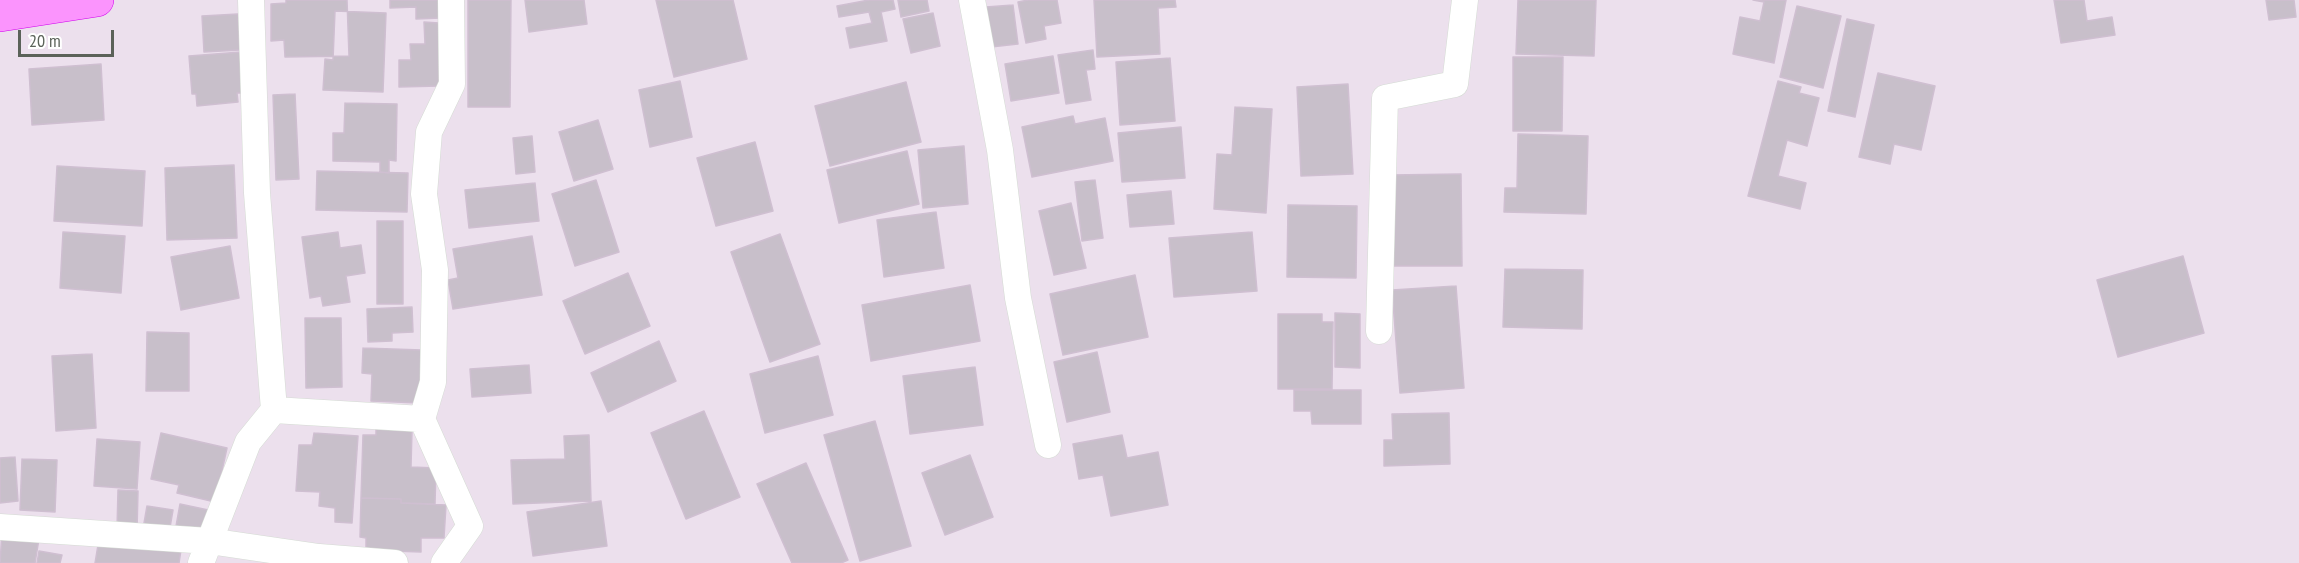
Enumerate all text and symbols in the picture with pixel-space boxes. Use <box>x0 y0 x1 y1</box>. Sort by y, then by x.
scale bar <box>21 18 117 56</box>
text: 20 m <box>29 29 61 52</box>

